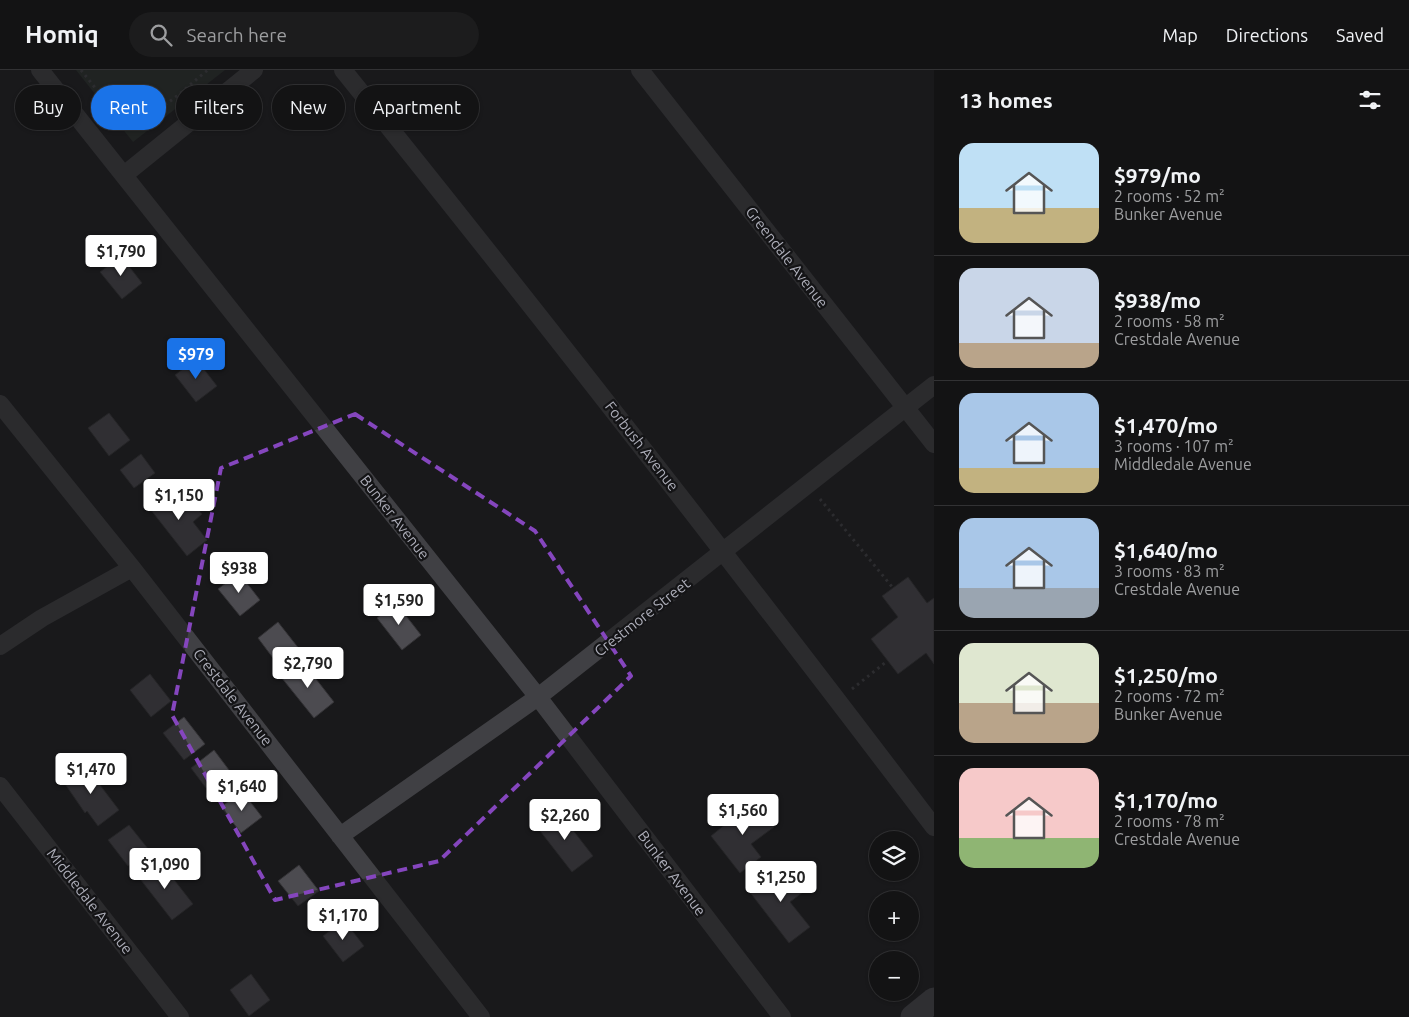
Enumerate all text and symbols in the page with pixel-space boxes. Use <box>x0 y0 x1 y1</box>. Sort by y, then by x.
search box <box>129 12 479 57</box>
text: Homiq <box>25 21 99 48</box>
icon: search <box>147 21 175 49</box>
text: Search here <box>187 24 287 46</box>
text: Map <box>1162 25 1198 45</box>
text: Directions <box>1226 25 1308 45</box>
text: Saved <box>1336 25 1384 45</box>
chip: Buy <box>15 85 81 130</box>
chip: Rent <box>91 85 166 130</box>
chip: Filters <box>176 85 262 130</box>
chip: New <box>272 85 345 130</box>
chip: Apartment <box>355 85 479 130</box>
icon: filters <box>1356 86 1384 114</box>
text: 13 homes <box>959 88 1053 112</box>
icon: home <box>999 163 1059 223</box>
text: $979/mo <box>1114 163 1201 187</box>
text: 2 rooms · 52 m² <box>1114 187 1225 205</box>
street label: Greendale Avenue <box>742 203 832 311</box>
text: Bunker Avenue <box>1114 205 1223 223</box>
pin: $1,790 <box>80 234 162 277</box>
text: $1,790 <box>96 242 146 260</box>
icon: home <box>999 288 1059 348</box>
text: $938/mo <box>1114 288 1201 312</box>
text: 2 rooms · 58 m² <box>1114 312 1225 330</box>
text: Crestdale Avenue <box>1114 330 1240 348</box>
pin: $979 <box>166 338 226 380</box>
text: $979 <box>178 345 214 363</box>
street label: Forbush Avenue <box>602 398 682 494</box>
icon: home <box>999 413 1059 473</box>
text: $1,470/mo <box>1114 413 1218 437</box>
text: 3 rooms · 107 m² <box>1114 437 1234 455</box>
text: Middledale Avenue <box>1114 455 1252 473</box>
street label: Bunker Avenue <box>357 472 433 562</box>
pin: $1,150 <box>138 478 220 521</box>
text: $1,150 <box>154 486 204 504</box>
icon: home <box>999 538 1059 598</box>
text: $1,640/mo <box>1114 538 1218 562</box>
pin: $938 <box>209 552 269 594</box>
text: $938 <box>221 559 257 577</box>
text: 3 rooms · 83 m² <box>1114 562 1225 580</box>
street label: Crestmore Street <box>591 574 693 660</box>
text: Crestdale Avenue <box>1114 580 1240 598</box>
pin: $1,590 <box>358 584 440 626</box>
text: $1,590 <box>374 591 424 609</box>
street label: Crestdale Avenue <box>190 645 276 749</box>
pin: $2,790 <box>267 646 349 689</box>
text: $2,790 <box>283 654 333 672</box>
icon: home <box>999 663 1059 723</box>
text: $1,250/mo <box>1114 663 1218 687</box>
text: 2 rooms · 72 m² <box>1114 687 1225 705</box>
text: Bunker Avenue <box>1114 705 1223 723</box>
pin: $1,470 <box>50 752 132 795</box>
text: $1,470 <box>66 760 116 778</box>
pin: $1,640 <box>201 770 283 812</box>
text: $1,640 <box>217 777 267 795</box>
icon: home <box>999 788 1059 848</box>
text: $1,170/mo <box>1114 788 1218 812</box>
pin: $1,560 <box>702 794 784 836</box>
pin: $2,260 <box>524 798 606 841</box>
text: $1,560 <box>718 801 768 819</box>
text: $2,260 <box>540 806 590 824</box>
text: 2 rooms · 78 m² <box>1114 812 1225 830</box>
street label: Bunker Avenue <box>635 827 709 919</box>
text: Crestdale Avenue <box>1114 830 1240 848</box>
map controls <box>869 831 919 1001</box>
button: layers <box>869 831 919 881</box>
street label: Middledale Avenue <box>44 845 136 957</box>
pin: $1,090 <box>124 848 206 890</box>
text: $1,090 <box>140 855 190 873</box>
pin: $1,250 <box>740 860 822 903</box>
text: $1,250 <box>756 868 806 886</box>
button: + <box>869 891 919 941</box>
pin: $1,170 <box>302 898 384 941</box>
text: $1,170 <box>318 906 368 924</box>
button: − <box>869 951 919 1001</box>

